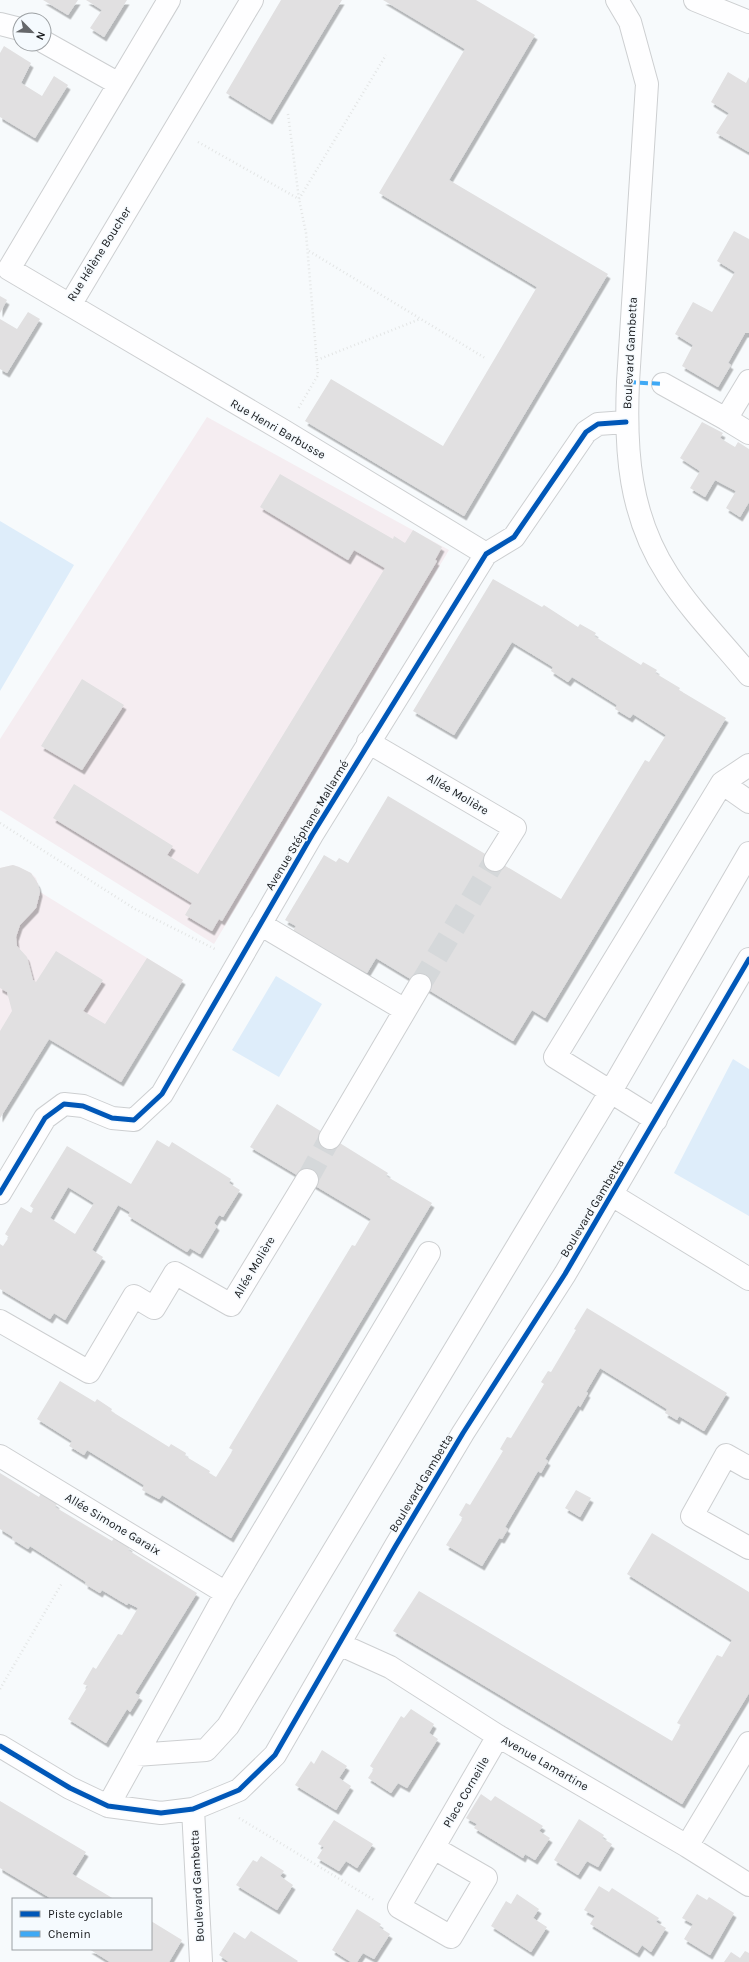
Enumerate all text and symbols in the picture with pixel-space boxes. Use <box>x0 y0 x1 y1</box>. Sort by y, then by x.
north arrow <box>12 12 52 52</box>
text: N <box>33 30 48 42</box>
street label: Rue Hélène Boucher <box>64 204 134 304</box>
street label: Boulevard Gambetta <box>620 297 640 409</box>
street label: Rue Henri Barbusse <box>228 396 328 462</box>
street label: Avenue Stéphane Mallarmé <box>263 757 351 893</box>
street label: Allée Molière <box>425 770 491 818</box>
street label: Boulevard Gambetta <box>557 1156 627 1260</box>
street label: Allée Molière <box>230 1234 278 1300</box>
street label: Boulevard Gambetta <box>386 1431 456 1535</box>
street label: Allée Simone Garaix <box>63 1490 163 1558</box>
street label: Avenue Lamartine <box>499 1732 591 1794</box>
street label: Place Corneille <box>440 1754 492 1830</box>
street label: Boulevard Gambetta <box>187 1830 207 1942</box>
legend <box>12 1898 152 1950</box>
text: Piste cyclable <box>48 1907 123 1921</box>
text: Chemin <box>48 1927 91 1941</box>

